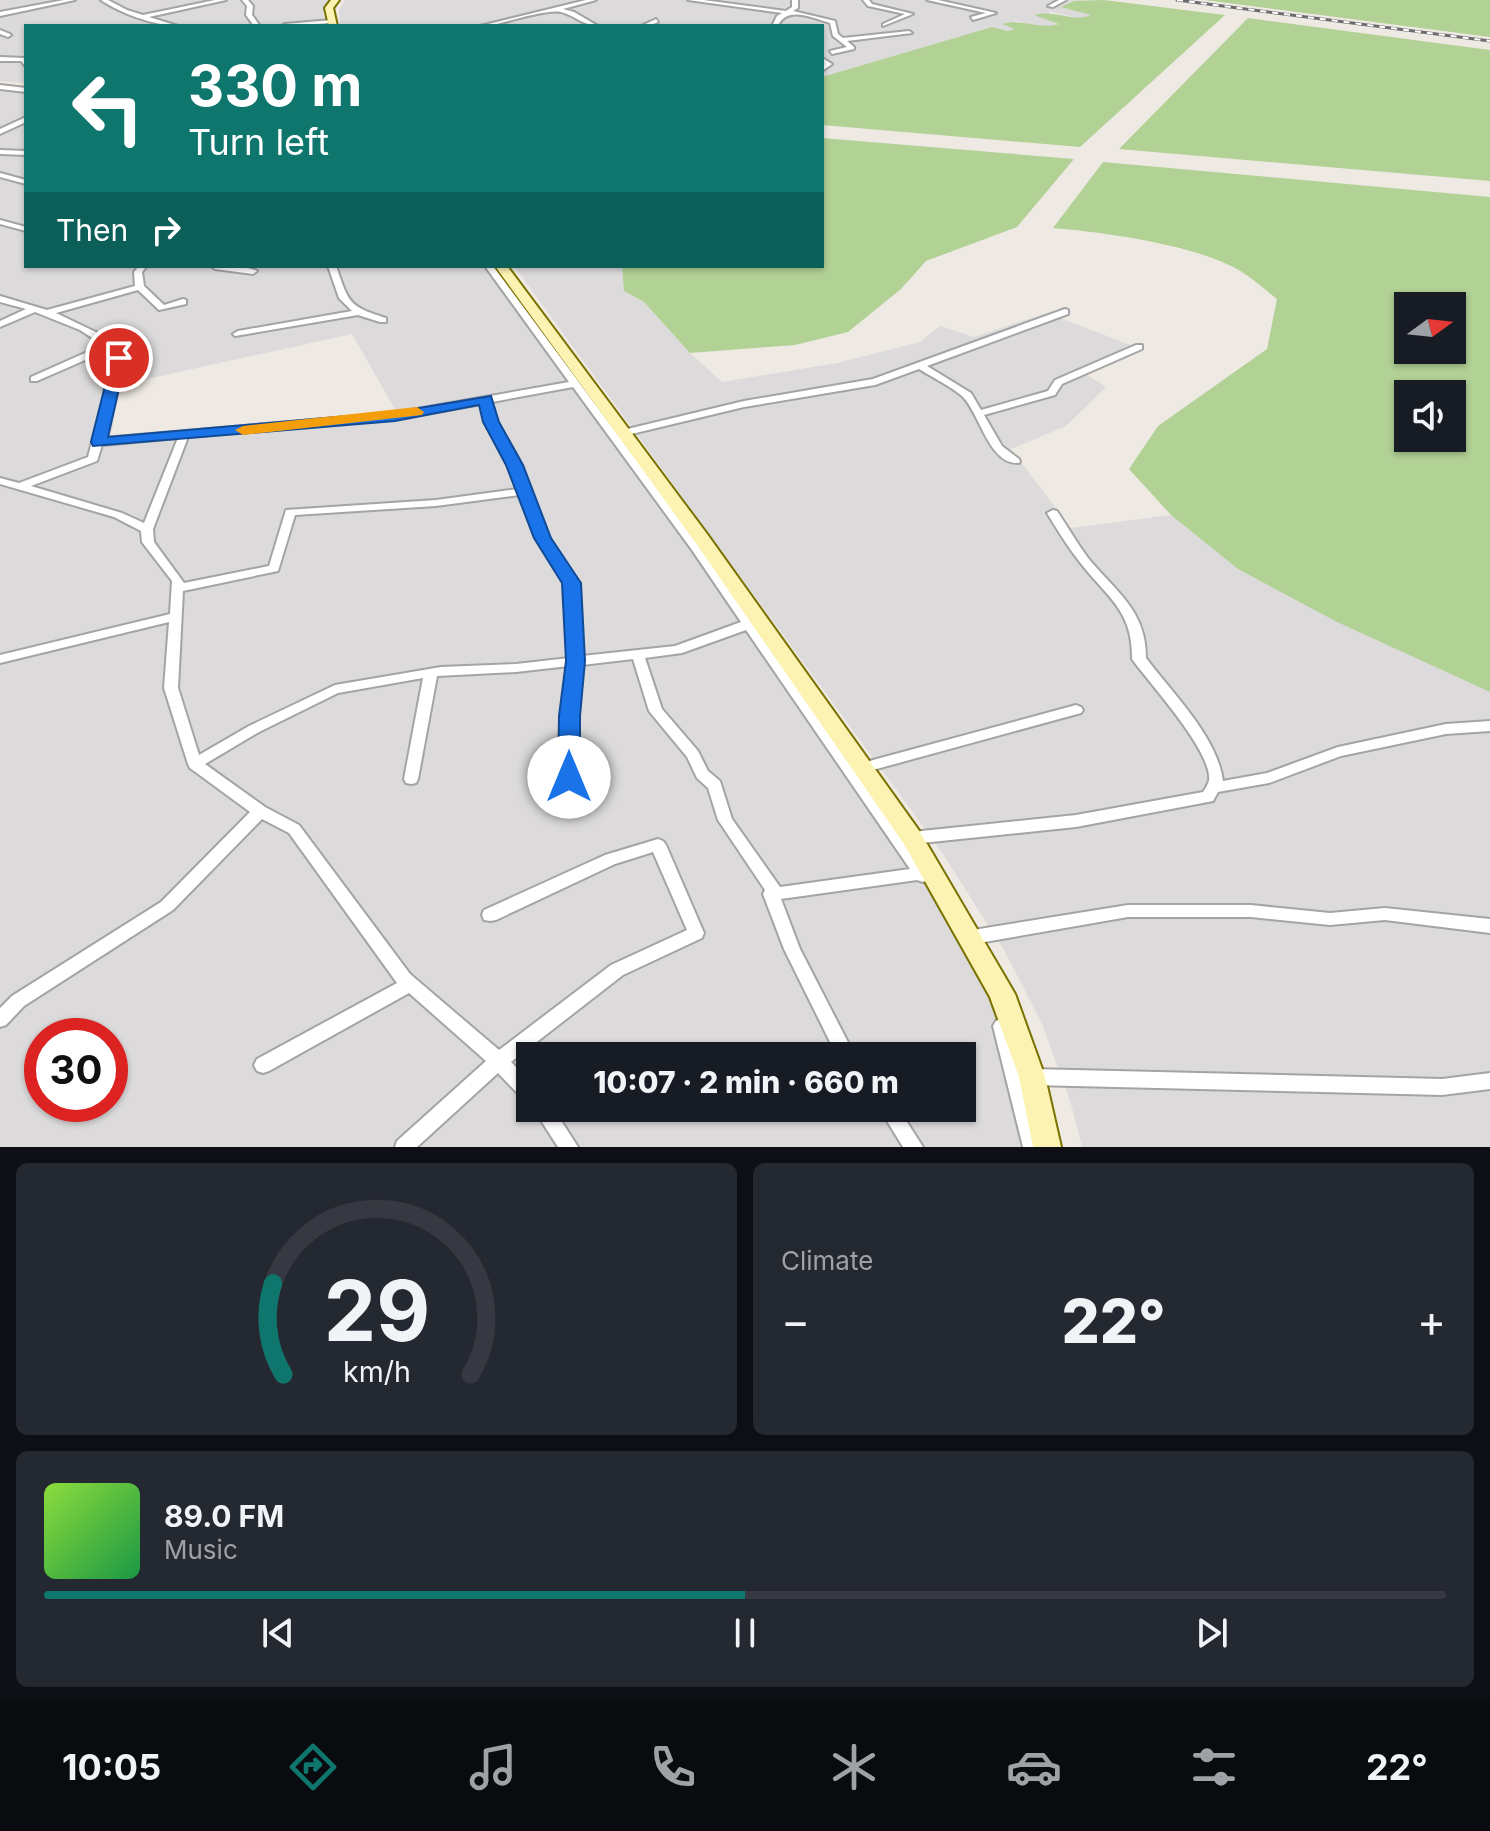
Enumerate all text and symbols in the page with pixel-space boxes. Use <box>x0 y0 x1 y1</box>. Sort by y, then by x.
text: 330 m <box>188 52 362 120</box>
icon: left <box>56 56 160 160</box>
text: Turn left <box>188 120 329 164</box>
icon: right <box>144 208 188 252</box>
text: Then <box>56 212 128 248</box>
north arrow <box>1394 292 1466 364</box>
map controls <box>1394 292 1466 452</box>
pin <box>85 324 153 392</box>
icon: arrive <box>97 336 141 380</box>
button: sound <box>1394 380 1466 452</box>
position arrow <box>527 735 611 819</box>
speed limit sign: 30 <box>24 1018 128 1122</box>
text: 10:07 · 2 min · 660 m <box>593 1064 899 1100</box>
text: Climate <box>781 1245 873 1276</box>
text: 29 <box>323 1260 430 1361</box>
text: 22° <box>1061 1285 1166 1357</box>
text: − <box>781 1294 810 1348</box>
text: + <box>1417 1294 1446 1348</box>
text: km/h <box>343 1354 410 1389</box>
text: 89.0 FM <box>164 1498 284 1534</box>
text: Music <box>164 1534 238 1565</box>
icon: previous <box>256 1611 300 1655</box>
icon: pause <box>723 1611 767 1655</box>
icon: next <box>1190 1611 1234 1655</box>
icon: directions <box>285 1739 341 1795</box>
icon: music <box>465 1739 521 1795</box>
icon: phone <box>645 1739 701 1795</box>
icon: climate <box>826 1739 882 1795</box>
icon: car <box>1006 1739 1062 1795</box>
icon: filters <box>1186 1739 1242 1795</box>
text: 10:05 <box>62 1745 161 1789</box>
text: 22° <box>1366 1745 1428 1789</box>

